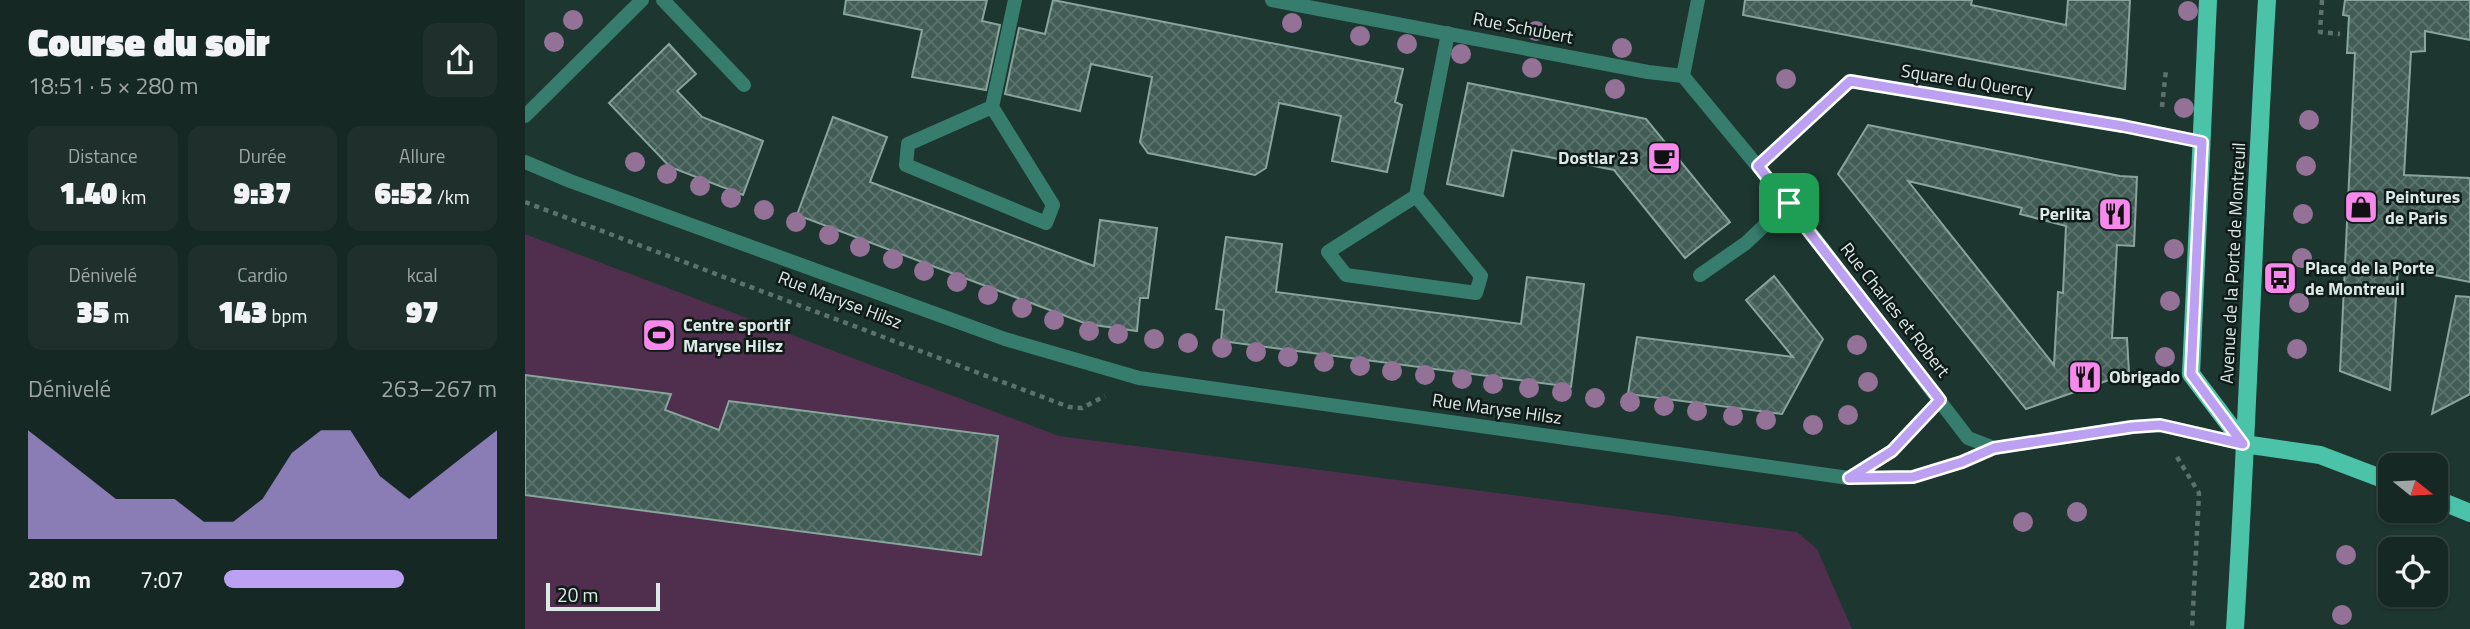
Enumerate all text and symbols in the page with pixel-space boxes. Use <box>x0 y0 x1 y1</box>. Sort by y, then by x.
street label: Rue Schubert <box>1471 5 1576 51</box>
text: Course du soir <box>28 13 270 71</box>
button: share <box>423 23 497 97</box>
street label: Square du Quercy <box>1899 57 2035 104</box>
text: 18:51 · 5 × 280 m <box>28 68 198 103</box>
cafe icon: Dostlar 23 <box>1645 139 1683 177</box>
text: Distance <box>68 141 138 170</box>
text: Durée <box>239 141 286 170</box>
text: Allure <box>399 141 445 170</box>
street label: Avenue de la Porte de Montreuil <box>2213 142 2252 384</box>
place label: Dostlar 23 <box>1558 144 1639 171</box>
text: 1.40 <box>59 170 117 216</box>
text: 9:37 <box>233 170 292 216</box>
text: 6:52 <box>375 170 433 216</box>
pin <box>1759 173 1819 233</box>
text: km <box>117 182 146 211</box>
text: /km <box>433 182 470 211</box>
place label: Peintures de Paris <box>2385 183 2460 231</box>
icon: arrive <box>1770 184 1808 222</box>
shop icon: Peintures de Paris <box>2342 188 2380 226</box>
restaurant icon: Perlita <box>2096 195 2134 233</box>
place label: Perlita <box>2039 200 2091 227</box>
street label: Rue Charles et Robert <box>1834 236 1957 383</box>
place label: Place de la Porte de Montreuil <box>2305 254 2434 302</box>
bus stop icon: Place de la Porte de Montreuil <box>2261 259 2299 297</box>
text: Dénivelé <box>68 260 137 289</box>
text: Cardio <box>237 260 288 289</box>
text: kcal <box>407 260 438 289</box>
street label: Rue Maryse Hilsz <box>774 263 906 336</box>
text: 35 <box>76 289 109 335</box>
text: 143 <box>218 289 267 335</box>
text: 97 <box>406 289 439 335</box>
text: m <box>109 301 129 330</box>
text: bpm <box>267 301 307 330</box>
place label: Centre sportif Maryse Hilsz <box>683 311 791 359</box>
sports icon: Centre sportif Maryse Hilsz <box>640 316 678 354</box>
restaurant icon: Obrigado <box>2066 358 2104 396</box>
place label: Obrigado <box>2109 363 2180 390</box>
text: Dénivelé <box>28 371 111 406</box>
text: 263–267 m <box>381 371 497 406</box>
street label: Rue Maryse Hilsz <box>1430 386 1564 431</box>
north arrow <box>2378 453 2448 523</box>
map controls <box>2378 453 2448 607</box>
button: locate <box>2378 537 2448 607</box>
text: 280 m <box>28 562 91 597</box>
text: 7:07 <box>140 562 184 597</box>
scale bar <box>546 580 660 612</box>
text: 20 m <box>557 580 598 609</box>

